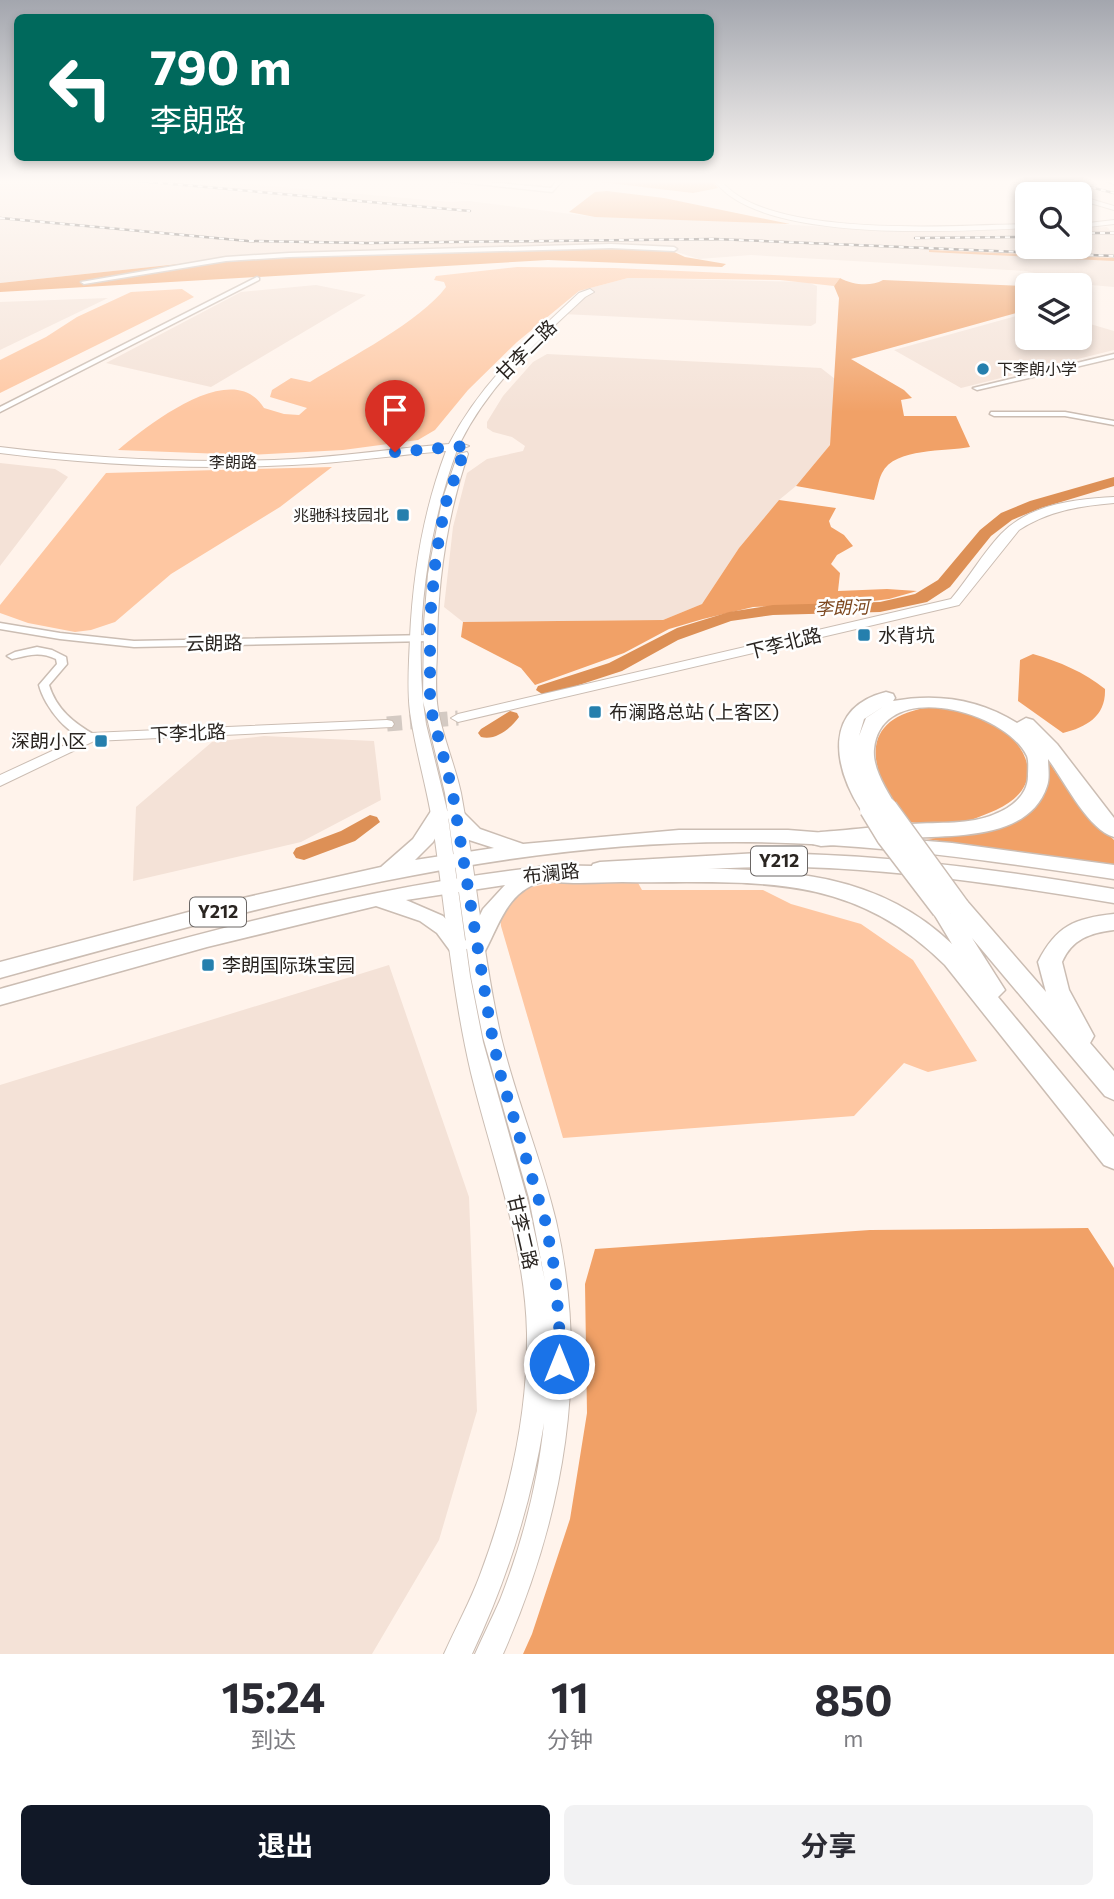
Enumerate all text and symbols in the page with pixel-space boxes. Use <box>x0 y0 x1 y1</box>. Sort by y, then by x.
text: 790 m <box>150 35 292 95</box>
icon: left <box>35 42 126 133</box>
text: 李朗路 <box>150 99 246 139</box>
map controls <box>1015 182 1092 350</box>
button: search <box>1015 182 1092 259</box>
button: layers <box>1015 273 1092 350</box>
street label: 甘李二路 <box>491 315 561 385</box>
place label: 下李朗小学 <box>997 359 1077 378</box>
marker: 下李朗小学 <box>975 361 991 377</box>
pin <box>365 380 425 452</box>
icon: arrive <box>376 391 414 429</box>
street label: 李朗路 <box>209 452 257 471</box>
place label: 兆驰科技园北 <box>293 505 389 524</box>
marker: 兆驰科技园北 <box>395 507 411 523</box>
water label: 李朗河 <box>815 595 872 619</box>
street label: 下李北路 <box>744 622 824 663</box>
place label: 水背坑 <box>878 623 935 646</box>
marker: 水背坑 <box>856 627 872 643</box>
street label: 云朗路 <box>185 631 243 654</box>
place label: 布澜路总站 (上客区) <box>609 700 779 723</box>
marker: 布澜路总站 (上客区) <box>587 704 603 720</box>
street label: 下李北路 <box>149 719 227 746</box>
place label: 深朗小区 <box>11 729 87 752</box>
marker: 深朗小区 <box>93 733 109 749</box>
road number: Y212 <box>751 846 807 876</box>
street label: 布澜路 <box>521 858 581 887</box>
road number: Y212 <box>190 897 246 926</box>
place label: 李朗国际珠宝园 <box>222 953 355 976</box>
marker: 李朗国际珠宝园 <box>200 957 216 973</box>
street label: 甘李二路 <box>504 1192 543 1272</box>
position arrow <box>522 1327 596 1401</box>
text: 15:24 <box>221 1670 325 1722</box>
text: 11 <box>551 1670 589 1722</box>
text: 850 <box>814 1673 893 1725</box>
text: m <box>843 1724 863 1752</box>
text: 到达 <box>250 1725 296 1753</box>
text: 分钟 <box>547 1725 593 1753</box>
button: 退出 <box>21 1805 550 1885</box>
button: 分享 <box>564 1805 1093 1885</box>

